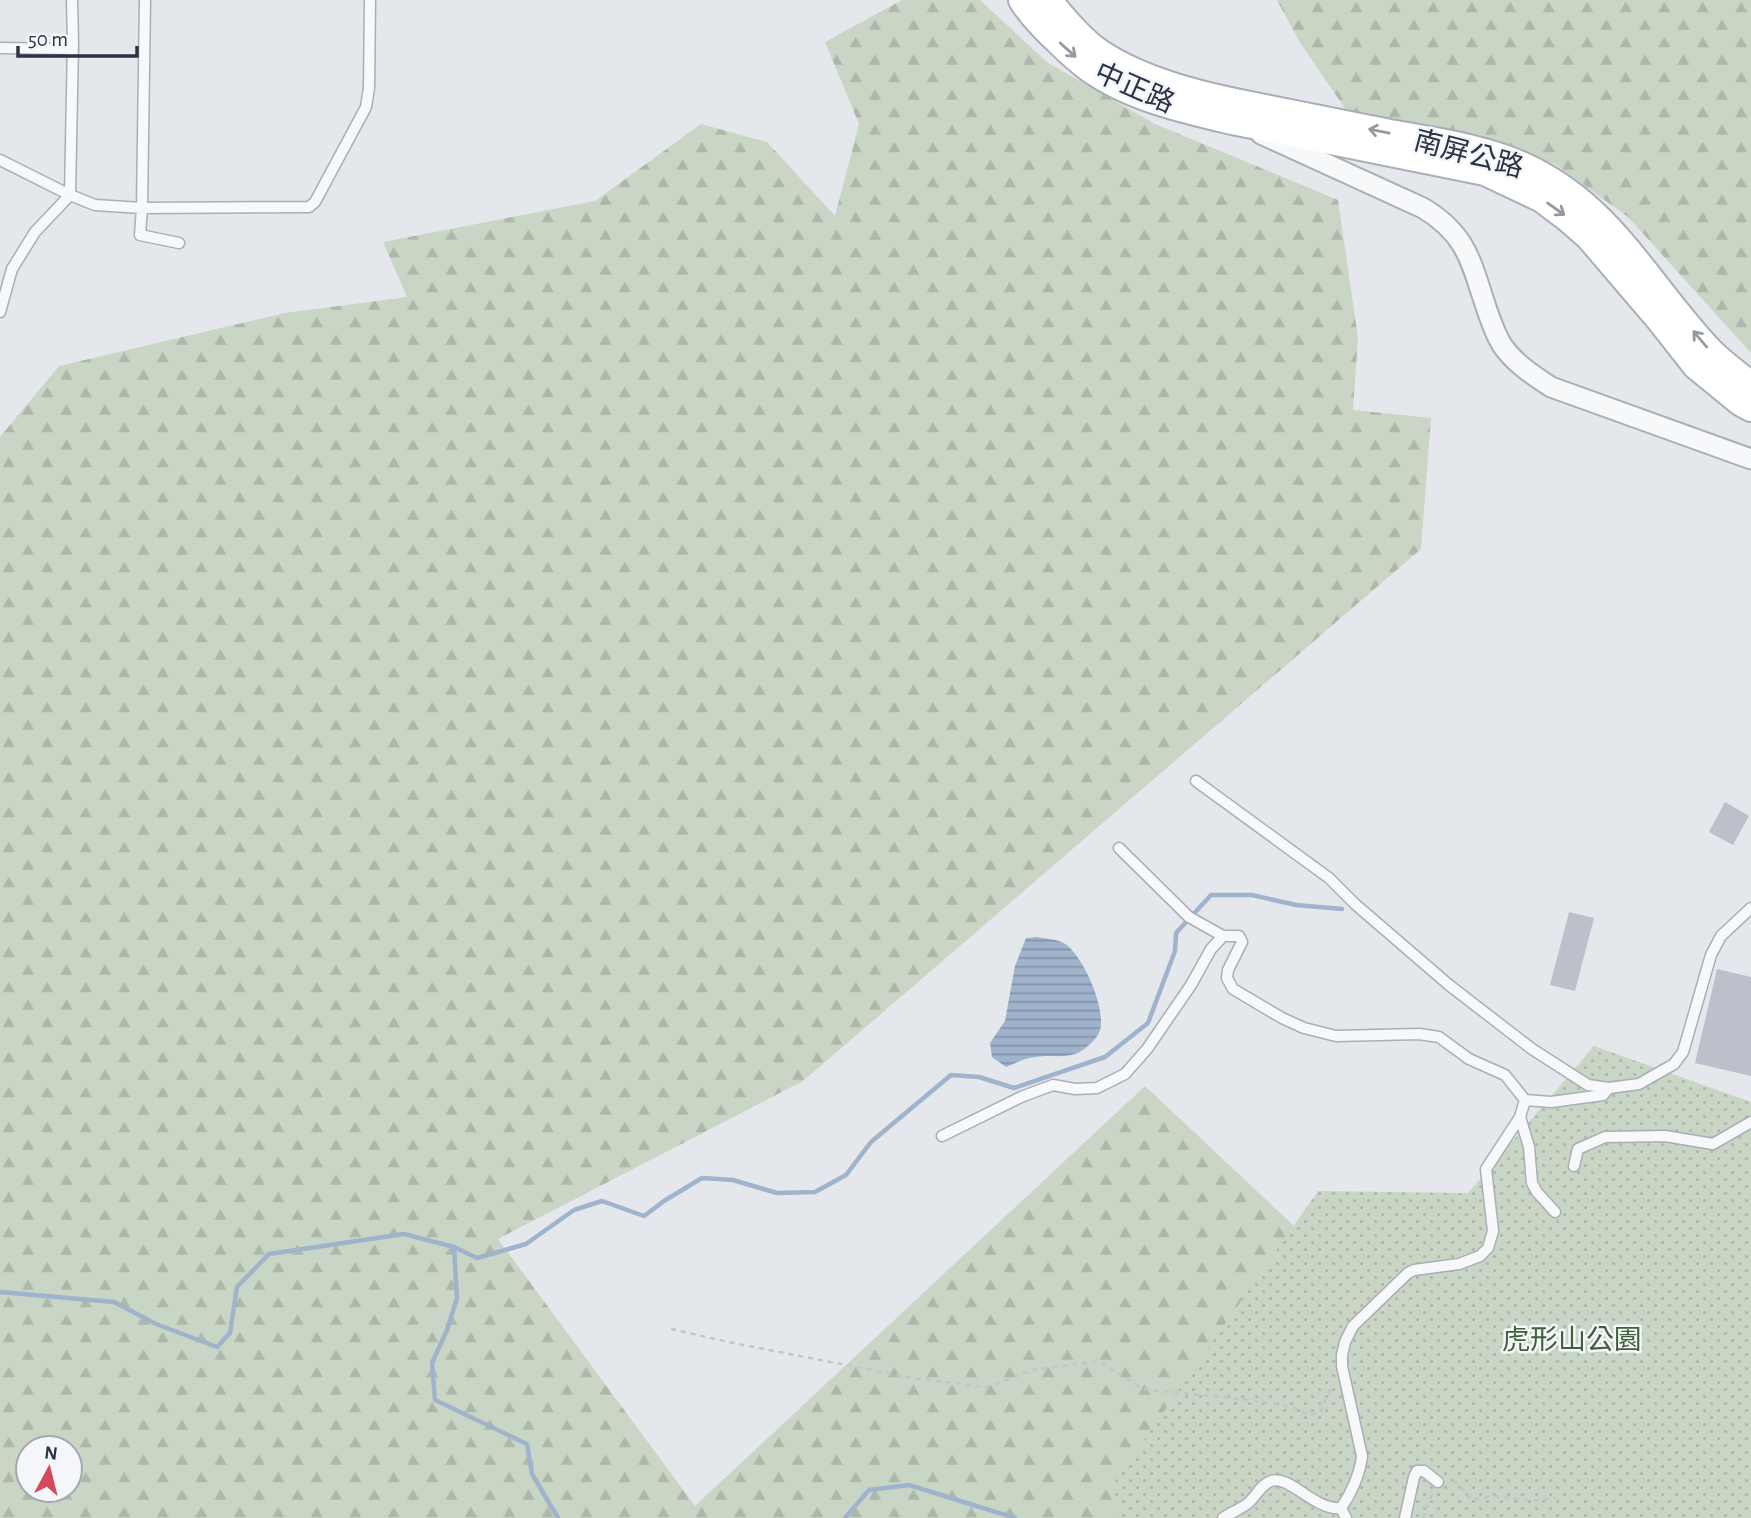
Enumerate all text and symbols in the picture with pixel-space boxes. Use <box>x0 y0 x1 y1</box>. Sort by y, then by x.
scale bar <box>18 14 136 58</box>
text: 50 m <box>28 29 68 50</box>
one-way arrow <box>1059 42 1077 58</box>
street label: 中正路 <box>1090 57 1179 119</box>
one-way arrow <box>1368 124 1391 137</box>
street label: 南屏公路 <box>1411 125 1527 183</box>
one-way arrow <box>1546 202 1565 216</box>
one-way arrow <box>1692 331 1708 349</box>
park label: 虎形山公園 <box>1502 1325 1642 1355</box>
north arrow <box>14 1434 84 1504</box>
text: N <box>43 1443 59 1464</box>

